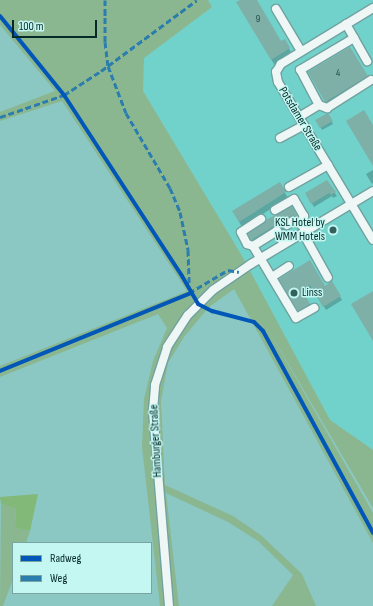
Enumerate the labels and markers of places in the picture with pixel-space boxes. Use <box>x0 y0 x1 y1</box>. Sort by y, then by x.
place label: KSL Hotel by WMM Hotels <box>275 216 325 244</box>
marker: KSL Hotel by WMM Hotels <box>328 225 338 235</box>
place label: Linss <box>302 286 322 300</box>
marker: Linss <box>289 288 299 298</box>

